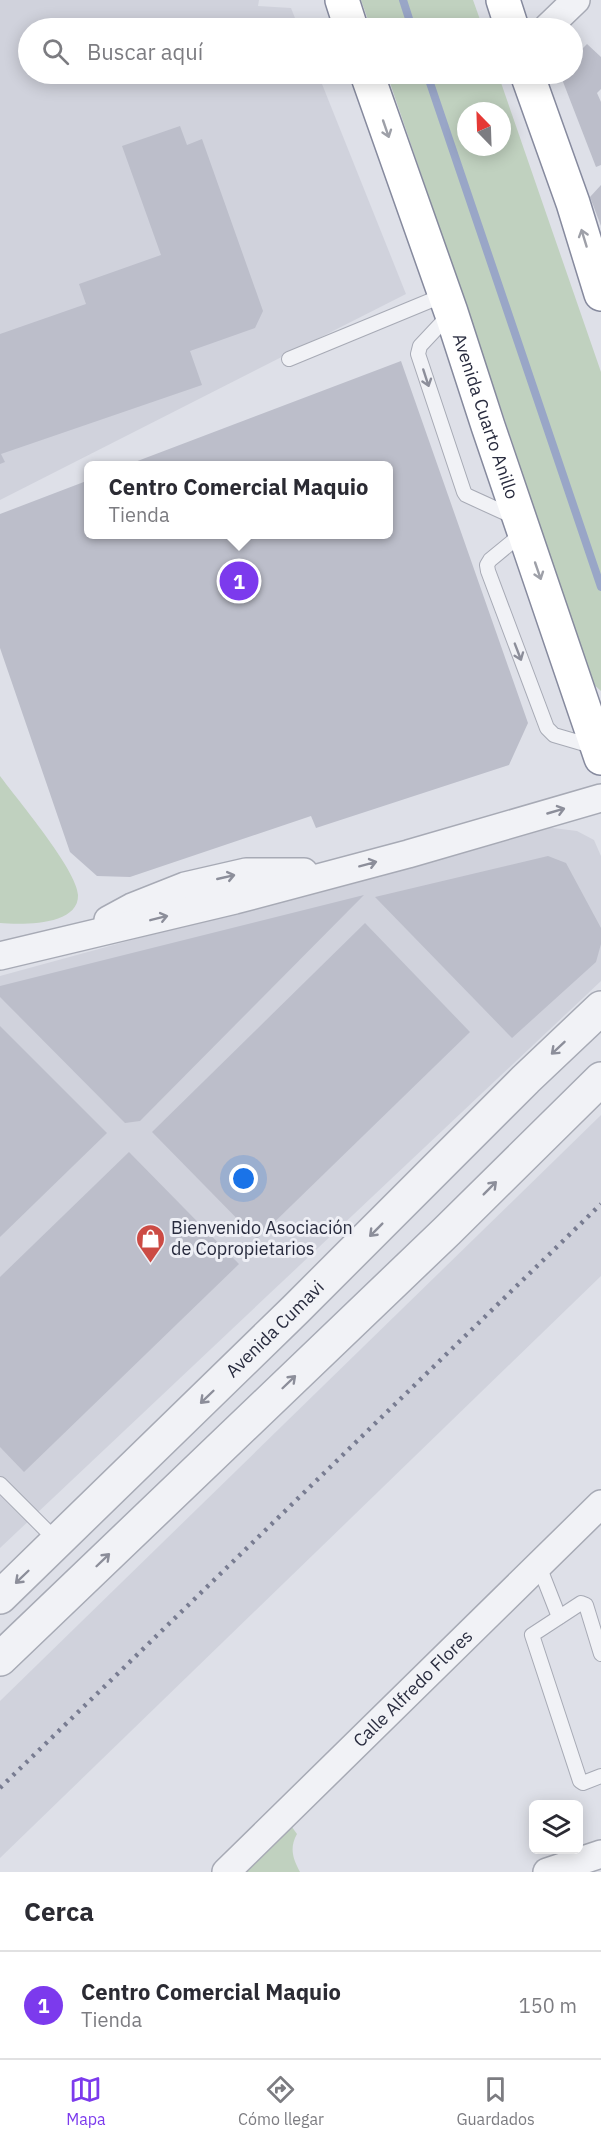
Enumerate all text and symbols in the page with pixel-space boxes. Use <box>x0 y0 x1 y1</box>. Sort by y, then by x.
search box <box>18 18 583 84</box>
icon: search <box>39 35 72 68</box>
text: Buscar aquí <box>87 37 203 66</box>
north arrow <box>457 102 511 156</box>
one-way arrow <box>382 119 393 138</box>
one-way arrow <box>577 229 588 248</box>
street label: Avenida Cuarto Anillo <box>448 330 524 502</box>
one-way arrow <box>421 368 432 387</box>
popup <box>84 461 393 539</box>
text: Centro Comercial Maquio <box>109 472 368 501</box>
text: Tienda <box>109 501 170 528</box>
pin: 1 <box>220 558 258 604</box>
one-way arrow <box>533 562 544 580</box>
one-way arrow <box>513 642 524 660</box>
one-way arrow <box>546 805 565 816</box>
one-way arrow <box>358 858 377 870</box>
one-way arrow <box>216 870 235 882</box>
one-way arrow <box>149 912 168 924</box>
one-way arrow <box>551 1041 566 1056</box>
your location <box>229 1164 258 1193</box>
one-way arrow <box>482 1181 497 1196</box>
place label: Bienvenido Asociación de Copropietarios <box>171 1216 353 1260</box>
shop icon: Bienvenido Asociación de Copropietarios <box>134 1222 166 1264</box>
one-way arrow <box>368 1223 383 1238</box>
street label: Avenida Cumavi <box>221 1275 329 1382</box>
one-way arrow <box>281 1374 296 1389</box>
one-way arrow <box>199 1389 214 1404</box>
one-way arrow <box>95 1553 110 1568</box>
one-way arrow <box>14 1569 29 1584</box>
street label: Calle Alfredo Flores <box>348 1624 477 1752</box>
map controls <box>529 1800 583 1854</box>
button: layers <box>529 1800 583 1854</box>
text: Cerca <box>24 1894 94 1928</box>
text: Centro Comercial Maquio <box>81 1977 341 2006</box>
text: 1 <box>38 1992 50 2019</box>
text: 150 m <box>519 1992 577 2019</box>
text: Tienda <box>81 2006 142 2033</box>
tab: Mapa <box>66 2073 106 2129</box>
tab: Cómo llegar <box>238 2073 324 2129</box>
tab: Guardados <box>456 2073 535 2129</box>

